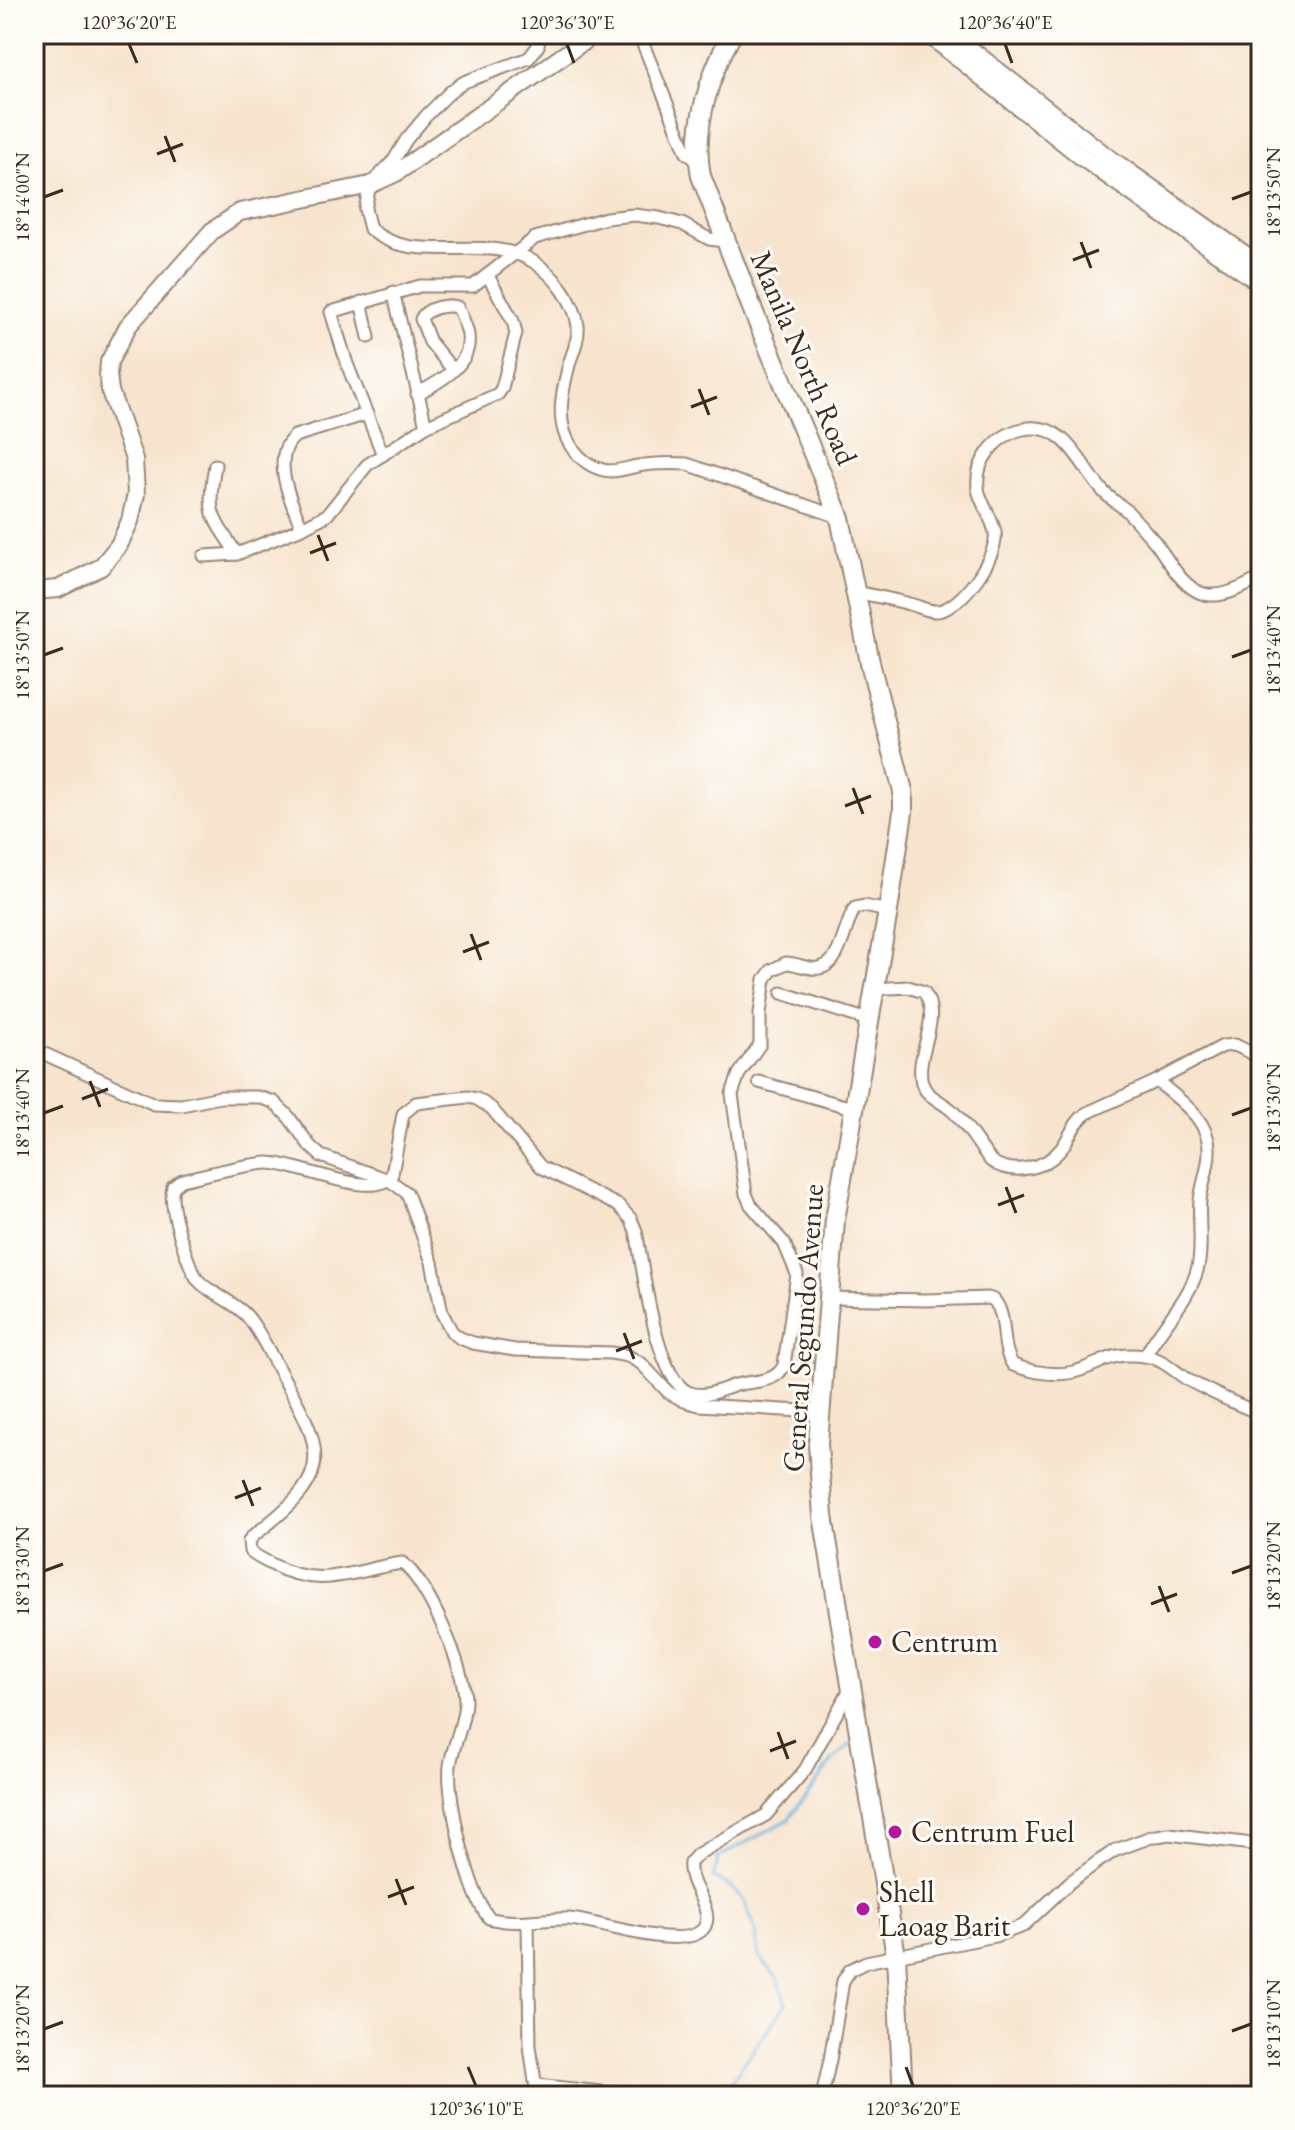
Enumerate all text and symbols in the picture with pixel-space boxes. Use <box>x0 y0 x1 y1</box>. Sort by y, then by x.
text: 120°36'20"E <box>82 9 176 35</box>
text: 120°36'30"E <box>520 9 614 35</box>
text: 120°36'40"E <box>958 9 1052 35</box>
text: 18°13'50"N <box>1260 147 1286 237</box>
text: 18°14'00"N <box>9 152 35 242</box>
street label: Manila North Road <box>742 245 867 472</box>
text: 18°13'40"N <box>1260 605 1286 695</box>
text: 18°13'50"N <box>9 610 35 700</box>
text: 18°13'30"N <box>1260 1063 1286 1153</box>
text: 18°13'40"N <box>9 1068 35 1158</box>
street label: General Segundo Avenue <box>773 1183 832 1473</box>
text: 18°13'20"N <box>1260 1521 1286 1611</box>
text: 18°13'30"N <box>9 1526 35 1616</box>
place label: Centrum <box>891 1622 998 1661</box>
marker: Centrum <box>866 1633 884 1651</box>
place label: Centrum Fuel <box>911 1812 1075 1851</box>
marker: Centrum Fuel <box>886 1823 904 1841</box>
place label: Shell Laoag Barit <box>879 1872 1011 1945</box>
marker: Shell Laoag Barit <box>854 1900 872 1918</box>
text: 18°13'10"N <box>1260 1979 1286 2069</box>
text: 18°13'20"N <box>9 1984 35 2074</box>
text: 120°36'10"E <box>429 2095 523 2121</box>
text: 120°36'20"E <box>866 2095 960 2121</box>

